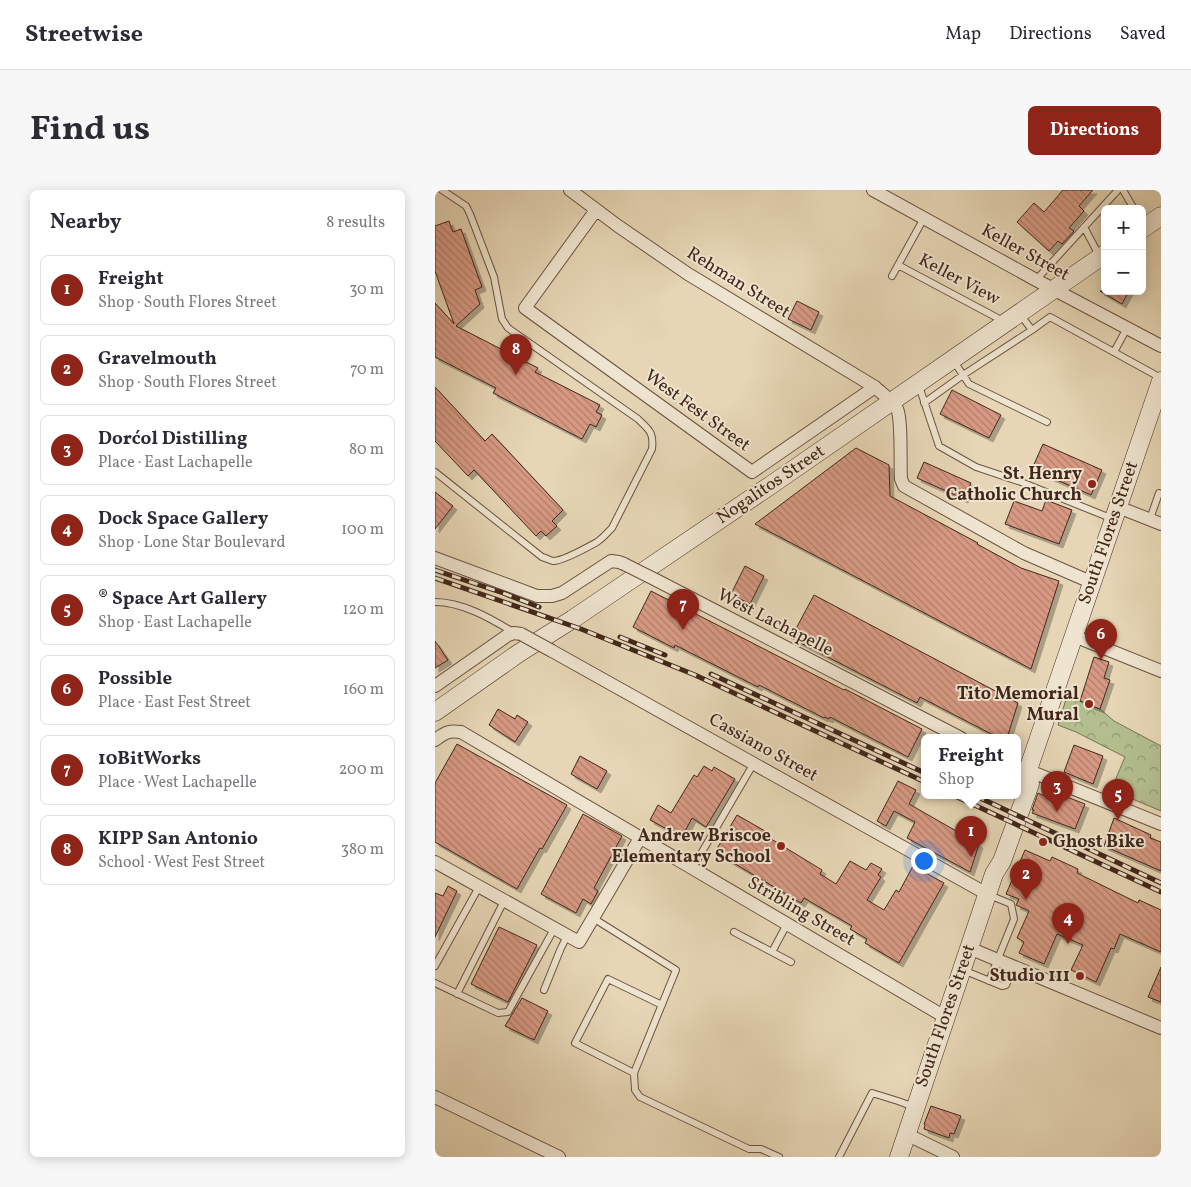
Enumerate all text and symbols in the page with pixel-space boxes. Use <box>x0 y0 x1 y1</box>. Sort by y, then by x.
text: Streetwise <box>25 18 143 52</box>
text: Map <box>945 22 981 47</box>
text: Directions <box>1009 22 1092 47</box>
text: Saved <box>1120 22 1166 47</box>
text: Find us <box>30 106 150 154</box>
button: Directions <box>1028 106 1161 155</box>
map controls <box>1101 205 1146 295</box>
button: + <box>1101 205 1146 250</box>
text: Nearby <box>50 208 121 237</box>
text: 8 results <box>326 212 385 234</box>
street label: Keller Street <box>976 218 1074 288</box>
street label: Rehman Street <box>681 241 795 325</box>
street label: Keller View <box>914 248 1004 312</box>
button: − <box>1101 250 1146 295</box>
text: Freight <box>98 266 164 292</box>
text: 1 <box>64 279 70 301</box>
text: 30 m <box>349 279 384 301</box>
text: Shop · South Flores Street <box>98 292 277 314</box>
pin: 8 <box>500 334 532 375</box>
text: Gravelmouth <box>98 346 217 372</box>
text: 2 <box>63 359 71 381</box>
text: 70 m <box>350 359 384 381</box>
street label: West Fest Street <box>639 364 755 458</box>
text: Shop · South Flores Street <box>98 372 277 394</box>
text: Dorćol Distilling <box>98 426 247 452</box>
text: 3 <box>63 439 71 461</box>
text: 80 m <box>349 439 384 461</box>
street label: Nogalitos Street <box>712 439 830 531</box>
text: Place · East Lachapelle <box>98 452 253 474</box>
street label: South Flores Street <box>1073 458 1145 608</box>
place label: St. Henry Catholic Church <box>946 462 1082 508</box>
marker: St. Henry Catholic Church <box>1086 478 1098 490</box>
text: Dock Space Gallery <box>98 506 268 532</box>
text: 4 <box>62 519 72 541</box>
text: 100 m <box>341 519 384 541</box>
text: Shop · Lone Star Boulevard <box>98 532 286 554</box>
street label: West Lachapelle <box>713 583 837 663</box>
text: ® Space Art Gallery <box>98 586 267 612</box>
pin: 7 <box>667 589 699 630</box>
text: 5 <box>63 599 71 621</box>
text: 120 m <box>342 599 384 621</box>
text: Shop · East Lachapelle <box>98 612 252 634</box>
pin: 6 <box>1085 619 1117 660</box>
text: Possible <box>98 666 172 692</box>
text: 6 <box>63 679 71 701</box>
text: 160 m <box>343 679 384 701</box>
place label: Tito Memorial Mural <box>957 682 1079 728</box>
text: Place · East Fest Street <box>98 692 251 714</box>
marker: Tito Memorial Mural <box>1083 698 1095 710</box>
street label: Cassiano Street <box>704 708 822 788</box>
popup <box>921 734 1021 799</box>
text: Freight <box>938 743 1004 769</box>
text: 10BitWorks <box>98 746 201 772</box>
text: 7 <box>63 759 71 781</box>
text: 200 m <box>339 759 384 781</box>
text: Shop <box>938 769 974 791</box>
pin: 3 <box>1041 771 1073 812</box>
text: Place · West Lachapelle <box>98 772 257 794</box>
pin: 5 <box>1102 779 1134 820</box>
pin: 1 <box>955 816 987 857</box>
place label: Andrew Briscoe Elementary School <box>612 824 771 870</box>
text: KIPP San Antonio <box>98 826 258 852</box>
place label: Ghost Bike <box>1053 830 1144 855</box>
marker: Ghost Bike <box>1037 836 1049 848</box>
text: 8 <box>63 839 71 861</box>
text: 380 m <box>341 839 384 861</box>
marker: Andrew Briscoe Elementary School <box>775 840 787 852</box>
your location <box>911 848 937 874</box>
text: School · West Fest Street <box>98 852 265 874</box>
pin: 2 <box>1010 859 1042 900</box>
street label: Stribling Street <box>743 871 859 953</box>
pin: 4 <box>1052 903 1084 944</box>
street label: South Flores Street <box>910 941 982 1091</box>
place label: Studio 111 <box>990 964 1070 989</box>
marker: Studio 111 <box>1074 970 1086 982</box>

